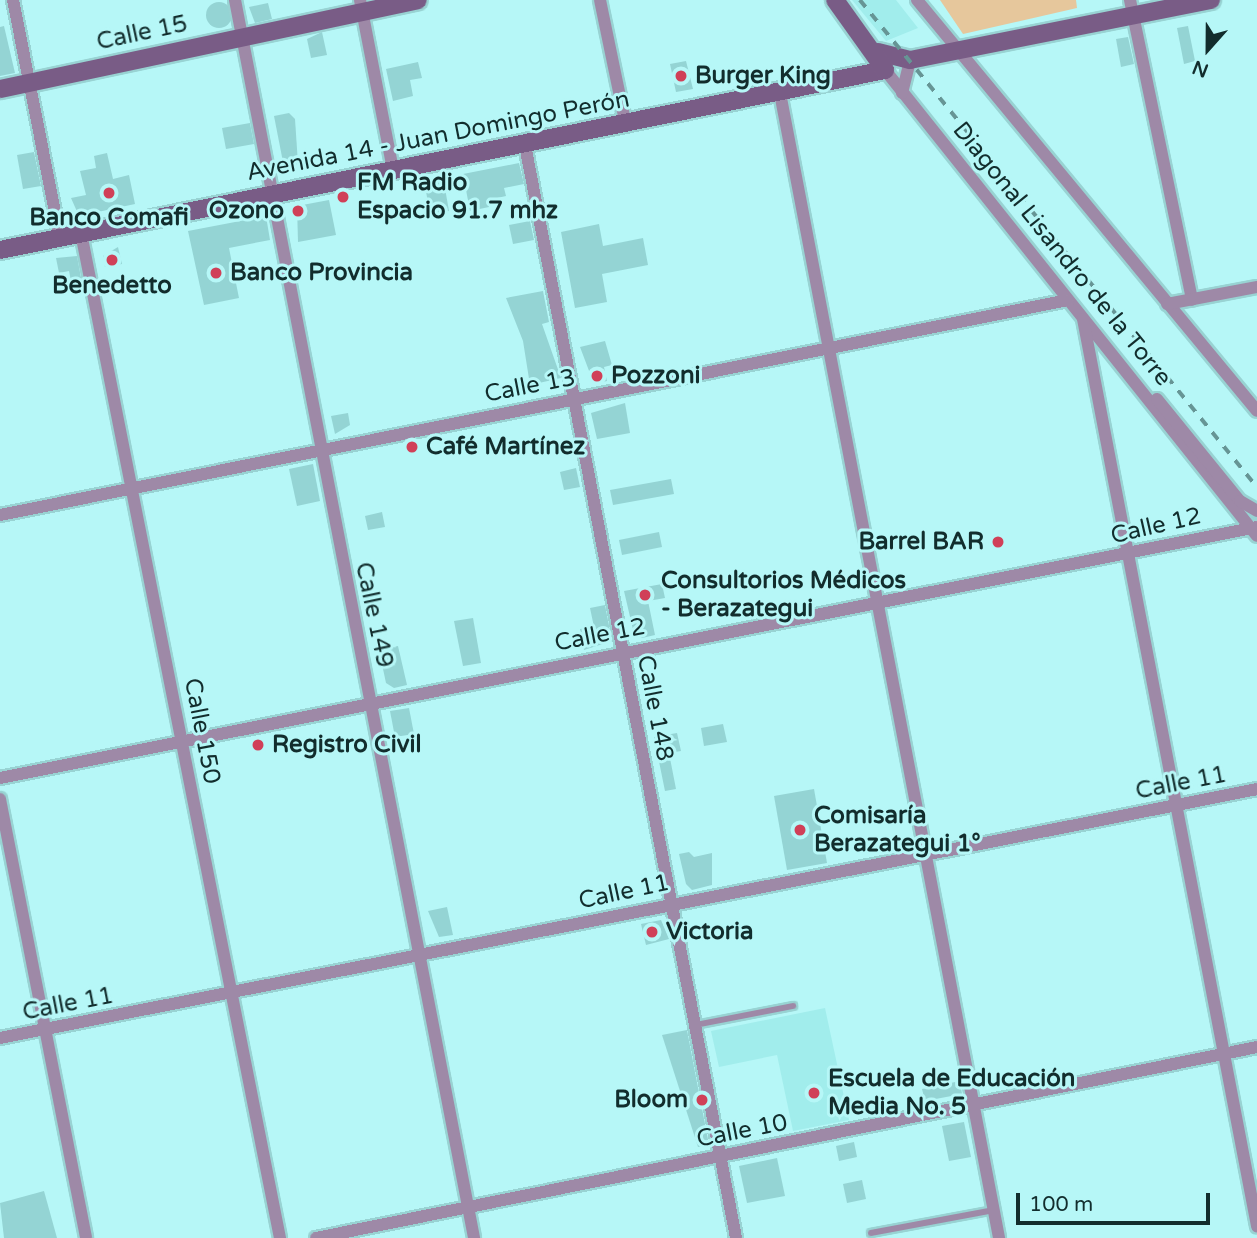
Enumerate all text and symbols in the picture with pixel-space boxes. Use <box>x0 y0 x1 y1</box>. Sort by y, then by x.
street label: Calle 15 <box>94 9 190 57</box>
north arrow <box>1173 14 1243 84</box>
text: N <box>1189 56 1212 82</box>
place label: Burger King <box>695 62 831 90</box>
marker: Burger King <box>673 68 689 84</box>
street label: Avenida 14 - Juan Domingo Perón <box>244 85 632 187</box>
street label: Diagonal Lisandro de la Torre <box>947 116 1177 392</box>
place label: FM Radio Espacio 91.7 mhz <box>357 169 558 225</box>
marker: Banco Comafi <box>101 185 117 201</box>
marker: FM Radio Espacio 91.7 mhz <box>335 189 351 205</box>
place label: Ozono <box>209 197 284 225</box>
marker: Ozono <box>290 203 306 219</box>
place label: Banco Comafi <box>29 204 189 232</box>
marker: Benedetto <box>104 252 120 268</box>
place label: Banco Provincia <box>230 259 413 287</box>
marker: Banco Provincia <box>208 265 224 281</box>
place label: Benedetto <box>52 272 172 300</box>
place label: Pozzoni <box>611 362 700 390</box>
street label: Calle 13 <box>482 363 578 409</box>
marker: Pozzoni <box>589 368 605 384</box>
place label: Café Martínez <box>426 433 585 461</box>
marker: Café Martínez <box>404 439 420 455</box>
street label: Calle 12 <box>1108 502 1204 550</box>
place label: Barrel BAR <box>858 528 984 556</box>
marker: Barrel BAR <box>990 534 1006 550</box>
street label: Calle 149 <box>349 560 399 670</box>
place label: Consultorios Médicos - Berazategui <box>661 567 906 623</box>
marker: Consultorios Médicos - Berazategui <box>635 585 655 605</box>
street label: Calle 12 <box>552 612 648 658</box>
street label: Calle 148 <box>631 653 679 763</box>
street label: Calle 150 <box>178 676 226 786</box>
place label: Registro Civil <box>272 731 421 759</box>
marker: Registro Civil <box>250 737 266 753</box>
street label: Calle 11 <box>1133 760 1229 806</box>
place label: Comisaría Berazategui 1° <box>814 802 981 858</box>
marker: Comisaría Berazategui 1° <box>792 822 808 838</box>
street label: Calle 11 <box>576 868 672 916</box>
place label: Victoria <box>666 918 753 946</box>
marker: Victoria <box>644 924 660 940</box>
street label: Calle 11 <box>20 981 116 1027</box>
place label: Escuela de Educación Media No. 5 <box>828 1065 1075 1121</box>
marker: Escuela de Educación Media No. 5 <box>806 1085 822 1101</box>
place label: Bloom <box>614 1086 688 1114</box>
marker: Bloom <box>694 1092 710 1108</box>
street label: Calle 10 <box>694 1108 790 1154</box>
scale bar <box>1019 1178 1213 1222</box>
text: 100 m <box>1029 1192 1093 1217</box>

